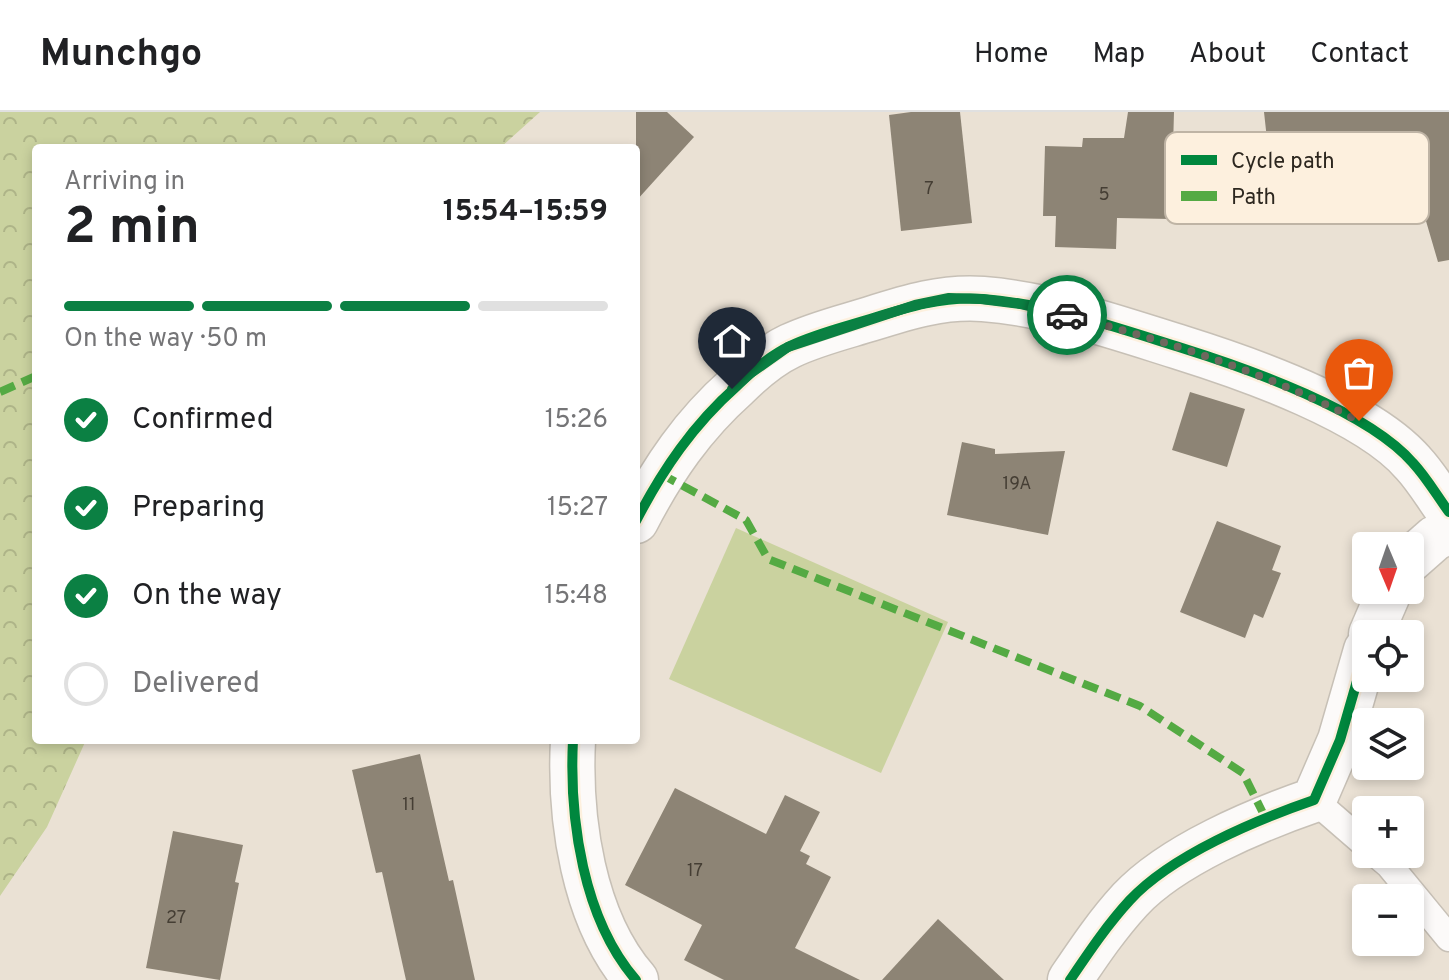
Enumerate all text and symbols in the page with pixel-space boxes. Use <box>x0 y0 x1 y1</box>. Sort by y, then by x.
text: Munchgo <box>40 31 202 80</box>
text: Home <box>974 37 1048 73</box>
text: Map <box>1092 37 1145 73</box>
text: About <box>1189 37 1266 73</box>
text: Contact <box>1310 37 1409 73</box>
legend <box>1165 132 1429 224</box>
text: Cycle path <box>1231 149 1335 176</box>
text: Arriving in <box>64 166 185 199</box>
house number: 7 <box>924 178 934 201</box>
house number: 5 <box>1098 184 1110 207</box>
text: Path <box>1231 185 1276 212</box>
text: 15:54–15:59 <box>443 194 608 231</box>
text: 2 min <box>64 196 200 262</box>
courier <box>1027 275 1107 355</box>
icon: car <box>1045 293 1089 337</box>
pin <box>698 307 766 389</box>
icon: home <box>710 319 754 363</box>
text: On the way · 50 m <box>64 323 267 356</box>
pin <box>1325 339 1393 421</box>
icon: bag <box>1337 351 1381 395</box>
icon: check <box>64 398 108 442</box>
text: Confirmed <box>132 402 274 439</box>
text: 15:26 <box>545 404 608 437</box>
house number: 19A <box>1003 473 1031 496</box>
icon: check <box>64 486 108 530</box>
text: Preparing <box>132 490 265 527</box>
text: 15:27 <box>547 492 608 525</box>
north arrow <box>1352 532 1424 604</box>
map controls <box>1352 532 1424 956</box>
icon: check <box>64 574 108 618</box>
text: On the way <box>132 578 282 615</box>
text: 15:48 <box>544 580 608 613</box>
button: locate <box>1352 620 1424 692</box>
text: Delivered <box>132 666 260 703</box>
button: layers <box>1352 708 1424 780</box>
house number: 11 <box>402 794 416 817</box>
button: + <box>1352 796 1424 868</box>
house number: 17 <box>687 860 703 883</box>
button: − <box>1352 884 1424 956</box>
house number: 27 <box>166 907 186 930</box>

